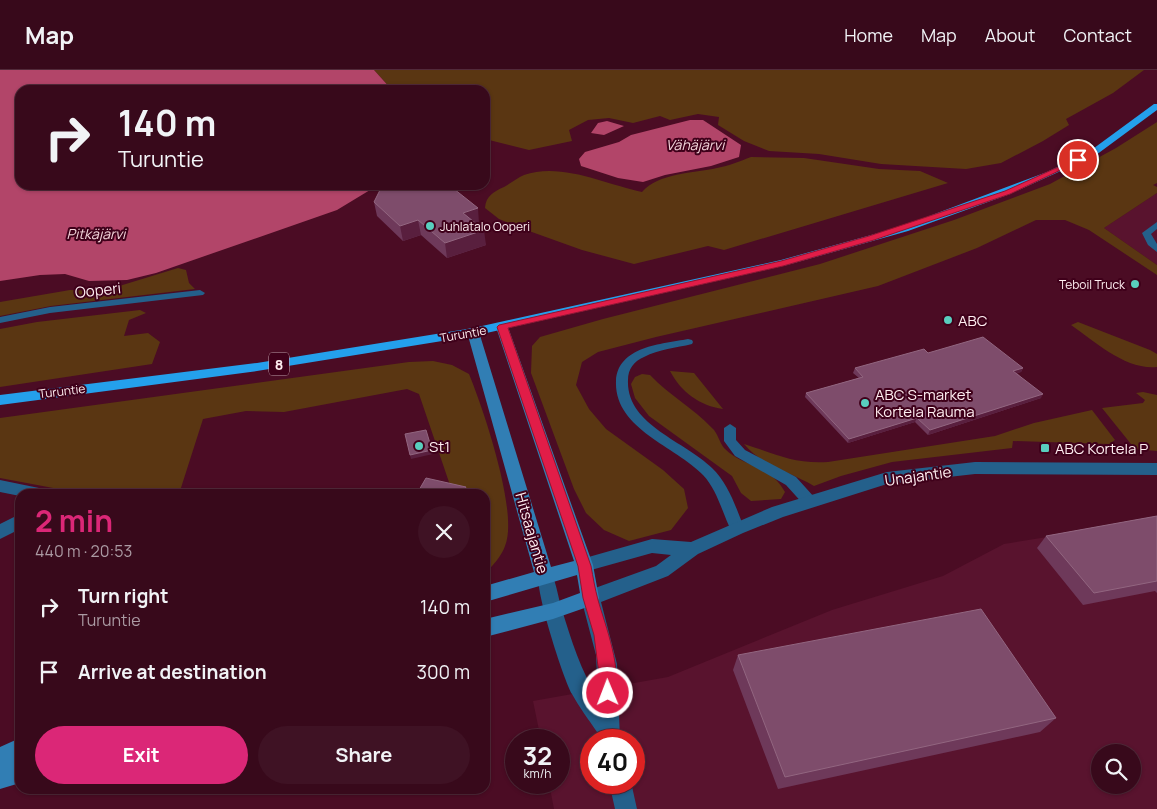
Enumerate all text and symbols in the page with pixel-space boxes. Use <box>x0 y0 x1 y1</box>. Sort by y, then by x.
text: Map <box>25 18 74 51</box>
text: Home <box>844 23 893 47</box>
text: Map <box>921 23 957 47</box>
text: About <box>985 23 1035 47</box>
text: Contact <box>1063 23 1132 47</box>
text: 140 m <box>118 99 216 147</box>
icon: right <box>35 105 100 170</box>
water label: Vähäjärvi <box>666 135 726 154</box>
pin <box>1057 139 1099 181</box>
text: Turuntie <box>118 144 204 174</box>
icon: arrive <box>1064 146 1092 174</box>
place label: Juhlatalo Ooperi <box>440 218 530 235</box>
marker: Juhlatalo Ooperi <box>424 220 436 232</box>
water label: Pitkäjärvi <box>67 224 127 243</box>
place label: Teboil Truck <box>1059 276 1126 293</box>
street label: Ooperi <box>74 277 122 303</box>
marker: Teboil Truck <box>1129 278 1141 290</box>
place label: ABC <box>958 310 988 331</box>
marker: ABC <box>942 314 954 326</box>
street label: Turuntie <box>438 322 488 346</box>
road number: 8 <box>269 352 289 376</box>
street label: Turuntie <box>38 380 86 402</box>
place label: ABC S-market Kortela Rauma <box>875 384 975 422</box>
marker: ABC S-market Kortela Rauma <box>859 397 871 409</box>
place label: St1 <box>429 436 450 457</box>
place label: ABC Kortela P <box>1055 438 1148 459</box>
marker: St1 <box>413 440 425 452</box>
marker: ABC Kortela P <box>1039 442 1051 454</box>
street label: Unajantie <box>883 461 953 491</box>
street label: Hitsaajantie <box>510 490 554 576</box>
text: 2 min <box>35 500 113 541</box>
button: close <box>418 506 470 558</box>
text: 440 m · 20:53 <box>35 540 132 562</box>
text: Turn right <box>78 583 168 609</box>
icon: right <box>35 593 63 621</box>
text: 140 m <box>420 594 470 620</box>
text: Turuntie <box>78 609 141 631</box>
icon: arrive <box>35 658 63 686</box>
text: Arrive at destination <box>78 659 267 685</box>
text: 300 m <box>416 659 470 685</box>
position arrow <box>581 666 633 718</box>
button: Exit <box>35 726 248 784</box>
button: Share <box>258 726 470 784</box>
speed limit sign: 40 <box>580 729 645 794</box>
text: 32 <box>523 738 552 773</box>
map controls <box>1091 744 1141 794</box>
button: search <box>1091 744 1141 794</box>
text: km/h <box>524 765 551 782</box>

